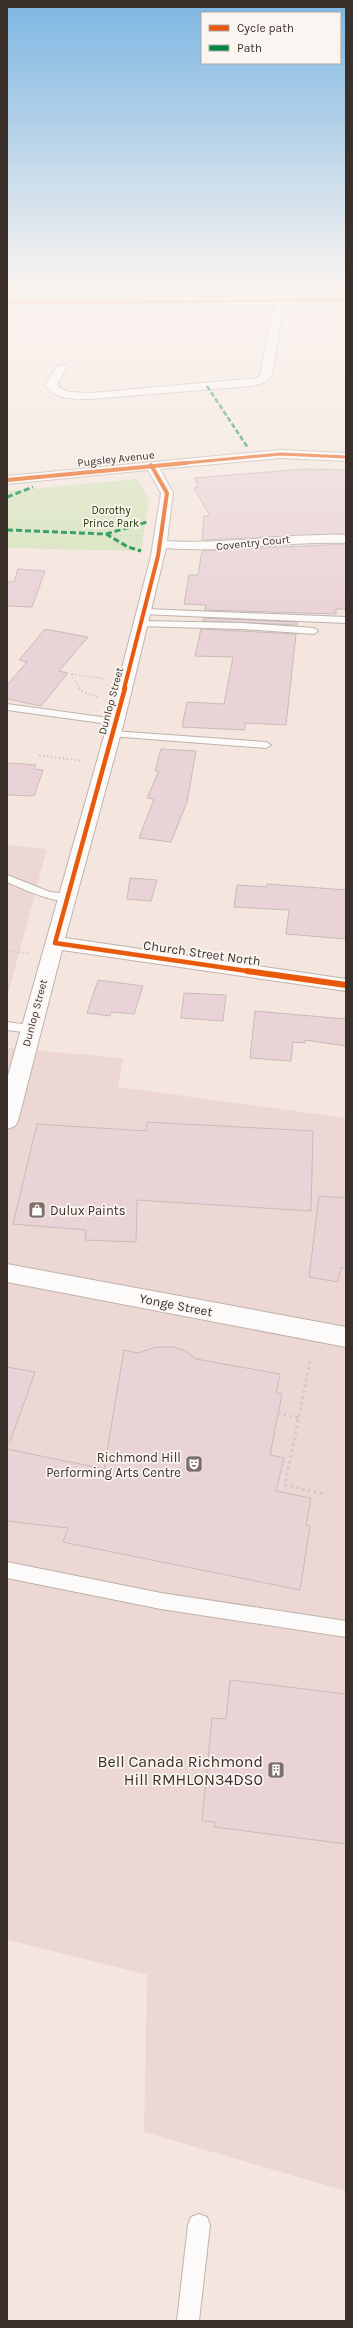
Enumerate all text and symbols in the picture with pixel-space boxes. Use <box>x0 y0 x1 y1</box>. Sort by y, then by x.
legend <box>201 12 341 64</box>
text: Cycle path <box>237 21 294 35</box>
text: Path <box>237 41 262 55</box>
street label: Pugsley Avenue <box>77 448 156 470</box>
park label: Dorothy Prince Park <box>83 504 139 530</box>
street label: Coventry Court <box>216 533 290 553</box>
street label: Dunlop Street <box>96 666 126 736</box>
street label: Church Street North <box>142 937 262 969</box>
street label: Dunlop Street <box>20 978 50 1048</box>
shop icon: Dulux Paints <box>27 1200 47 1220</box>
place label: Dulux Paints <box>50 1203 126 1218</box>
street label: Yonge Street <box>138 1291 214 1319</box>
place label: Richmond Hill Performing Arts Centre <box>46 1450 181 1480</box>
theatre icon: Richmond Hill Performing Arts Centre <box>184 1454 204 1474</box>
place label: Bell Canada Richmond Hill RMHLON34DS0 <box>98 1752 263 1789</box>
building icon: Bell Canada Richmond Hill RMHLON34DS0 <box>266 1760 286 1780</box>

